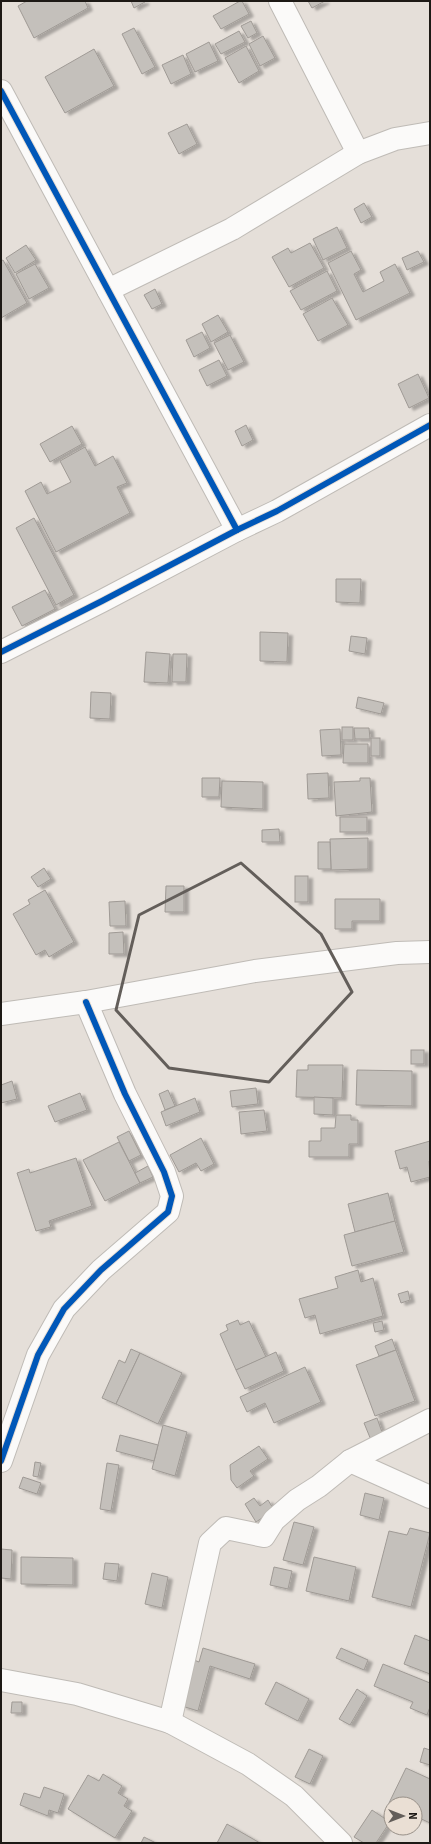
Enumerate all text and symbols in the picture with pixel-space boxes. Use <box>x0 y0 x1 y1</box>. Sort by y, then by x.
north arrow <box>383 1796 423 1836</box>
text: N <box>405 1812 420 1820</box>

